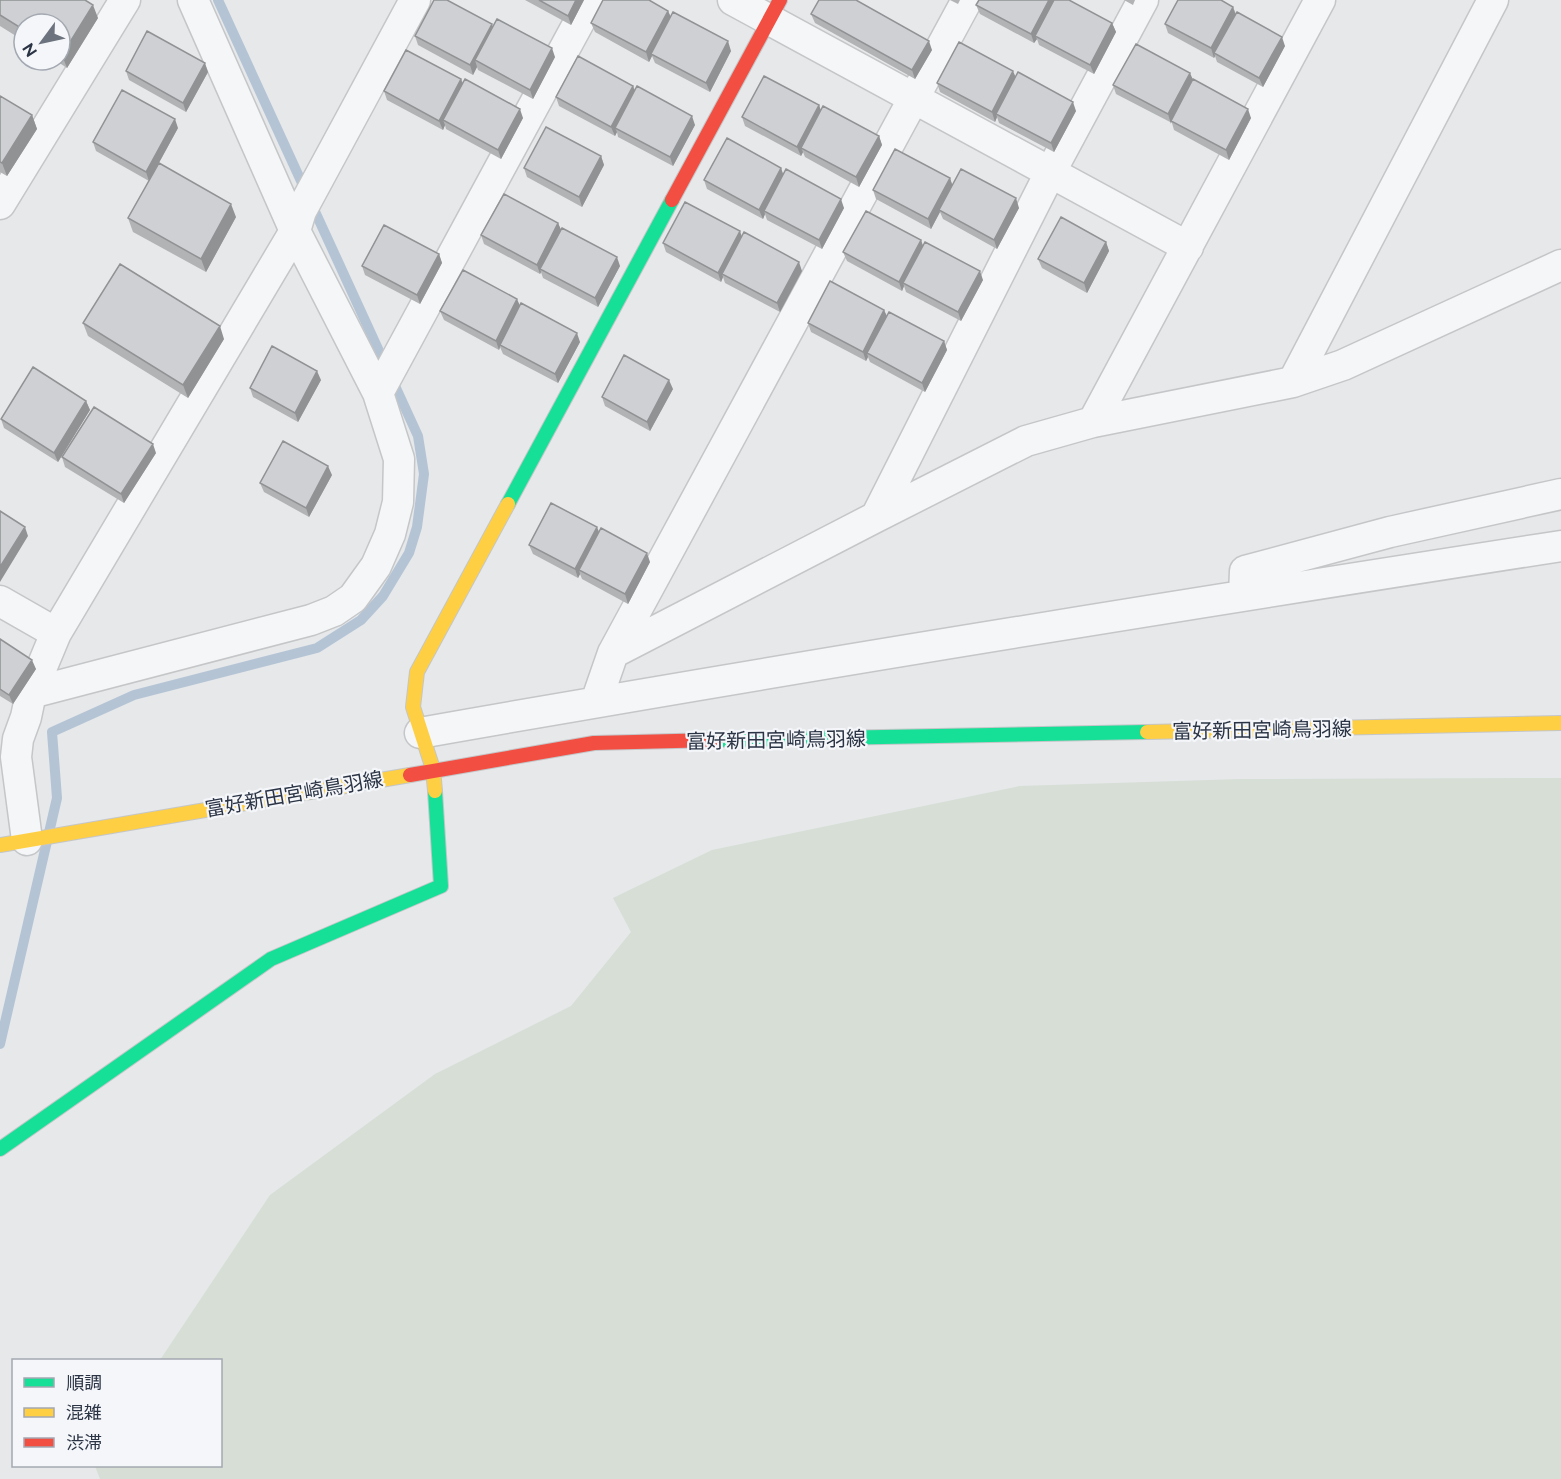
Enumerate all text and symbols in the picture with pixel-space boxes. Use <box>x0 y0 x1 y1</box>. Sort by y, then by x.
north arrow <box>12 12 72 72</box>
text: N <box>19 40 41 60</box>
street label: 富好新田宮崎鳥羽線 <box>1172 716 1352 744</box>
street label: 富好新田宮崎鳥羽線 <box>686 726 866 754</box>
street label: 富好新田宮崎鳥羽線 <box>203 767 385 821</box>
legend <box>12 1359 222 1467</box>
text: 順調 <box>66 1372 102 1393</box>
text: 混雑 <box>66 1402 102 1423</box>
text: 渋滞 <box>66 1432 102 1453</box>

